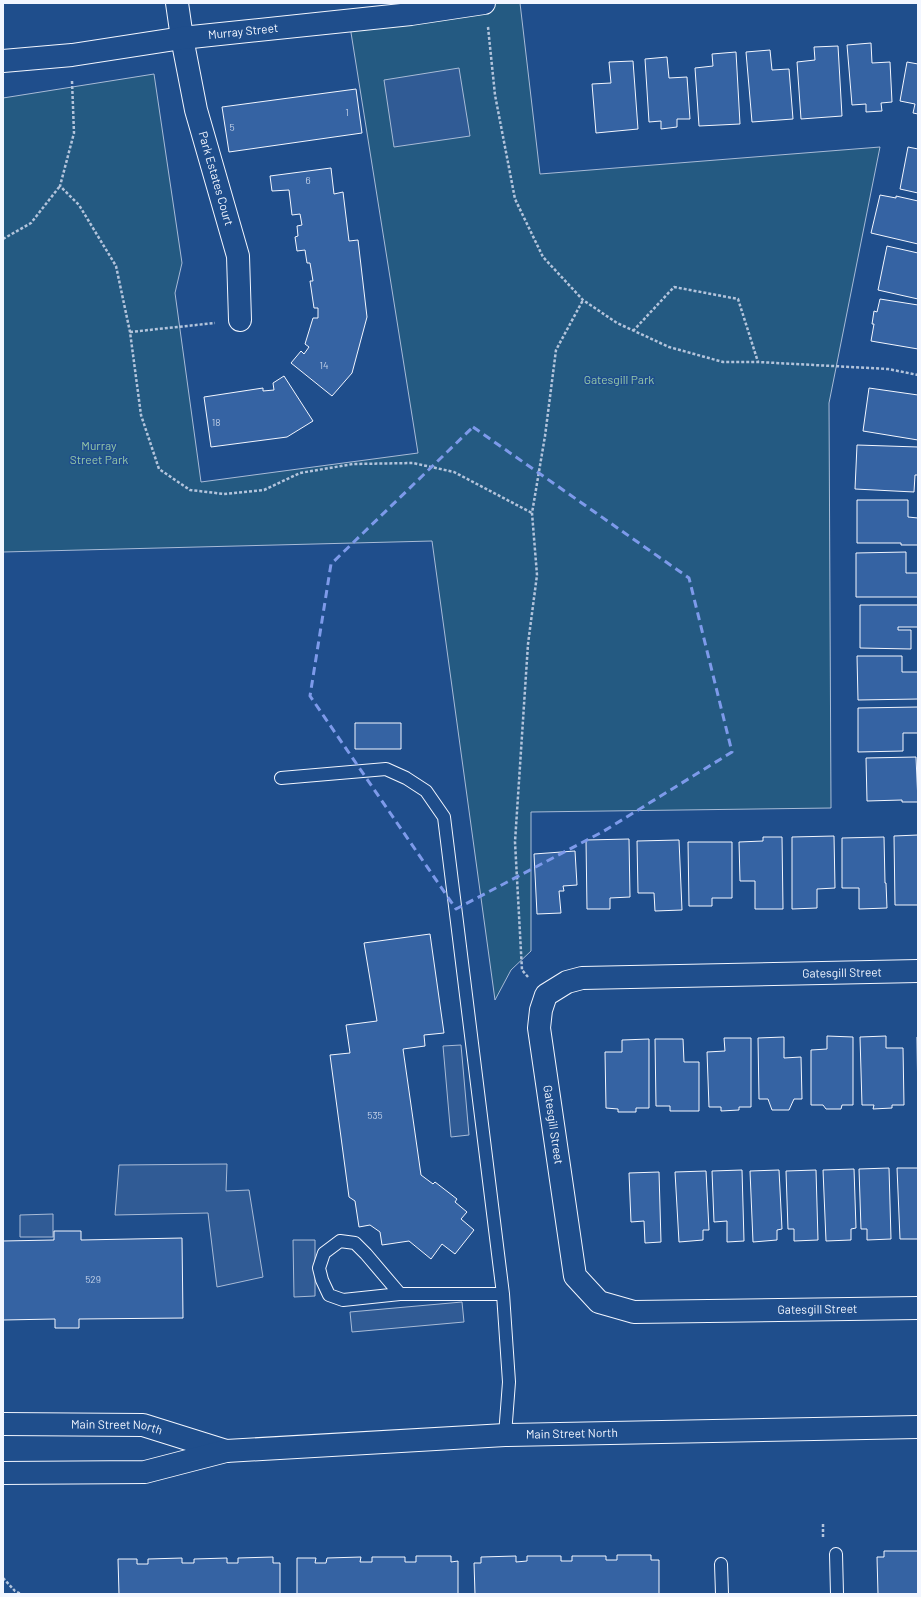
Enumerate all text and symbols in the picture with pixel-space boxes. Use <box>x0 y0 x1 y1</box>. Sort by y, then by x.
street label: Murray Street <box>207 20 279 41</box>
house number: 1 <box>345 106 349 118</box>
house number: 5 <box>229 121 235 133</box>
street label: Park Estates Court <box>196 130 237 227</box>
house number: 6 <box>305 174 311 186</box>
house number: 14 <box>319 359 329 371</box>
park label: Gatesgill Park <box>584 372 654 386</box>
house number: 18 <box>212 416 220 428</box>
park label: Murray Street Park <box>70 438 128 466</box>
street label: Gatesgill Street <box>802 964 882 980</box>
street label: Gatesgill Street <box>541 1084 567 1165</box>
house number: 535 <box>367 1109 383 1121</box>
house number: 529 <box>85 1273 101 1285</box>
street label: Gatesgill Street <box>777 1301 857 1316</box>
street label: Main Street North <box>71 1416 164 1437</box>
street label: Main Street North <box>526 1425 618 1441</box>

